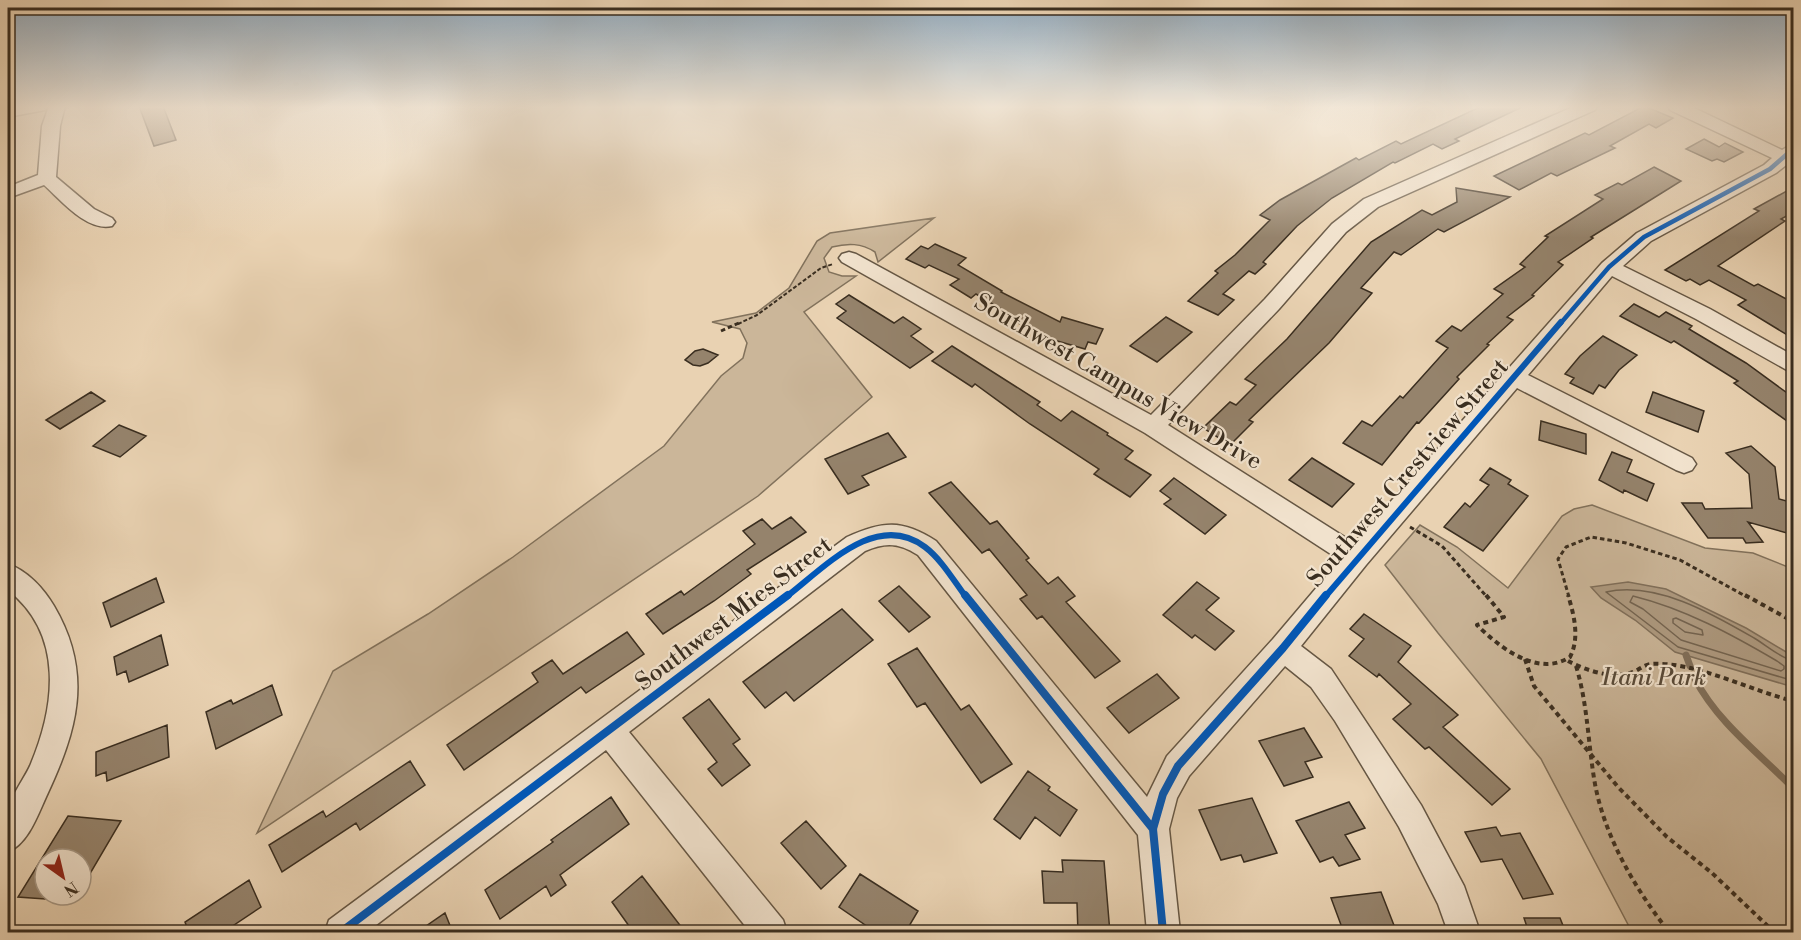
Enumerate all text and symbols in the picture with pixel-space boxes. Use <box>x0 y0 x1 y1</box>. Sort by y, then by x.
street label: Southwest Campus View Drive <box>969 287 1267 477</box>
street label: Southwest Crestview Street <box>1301 352 1516 593</box>
street label: Southwest Mies Street <box>630 530 839 698</box>
park label: Itani Park <box>1601 663 1706 693</box>
north arrow <box>33 847 93 907</box>
text: N <box>60 877 82 901</box>

